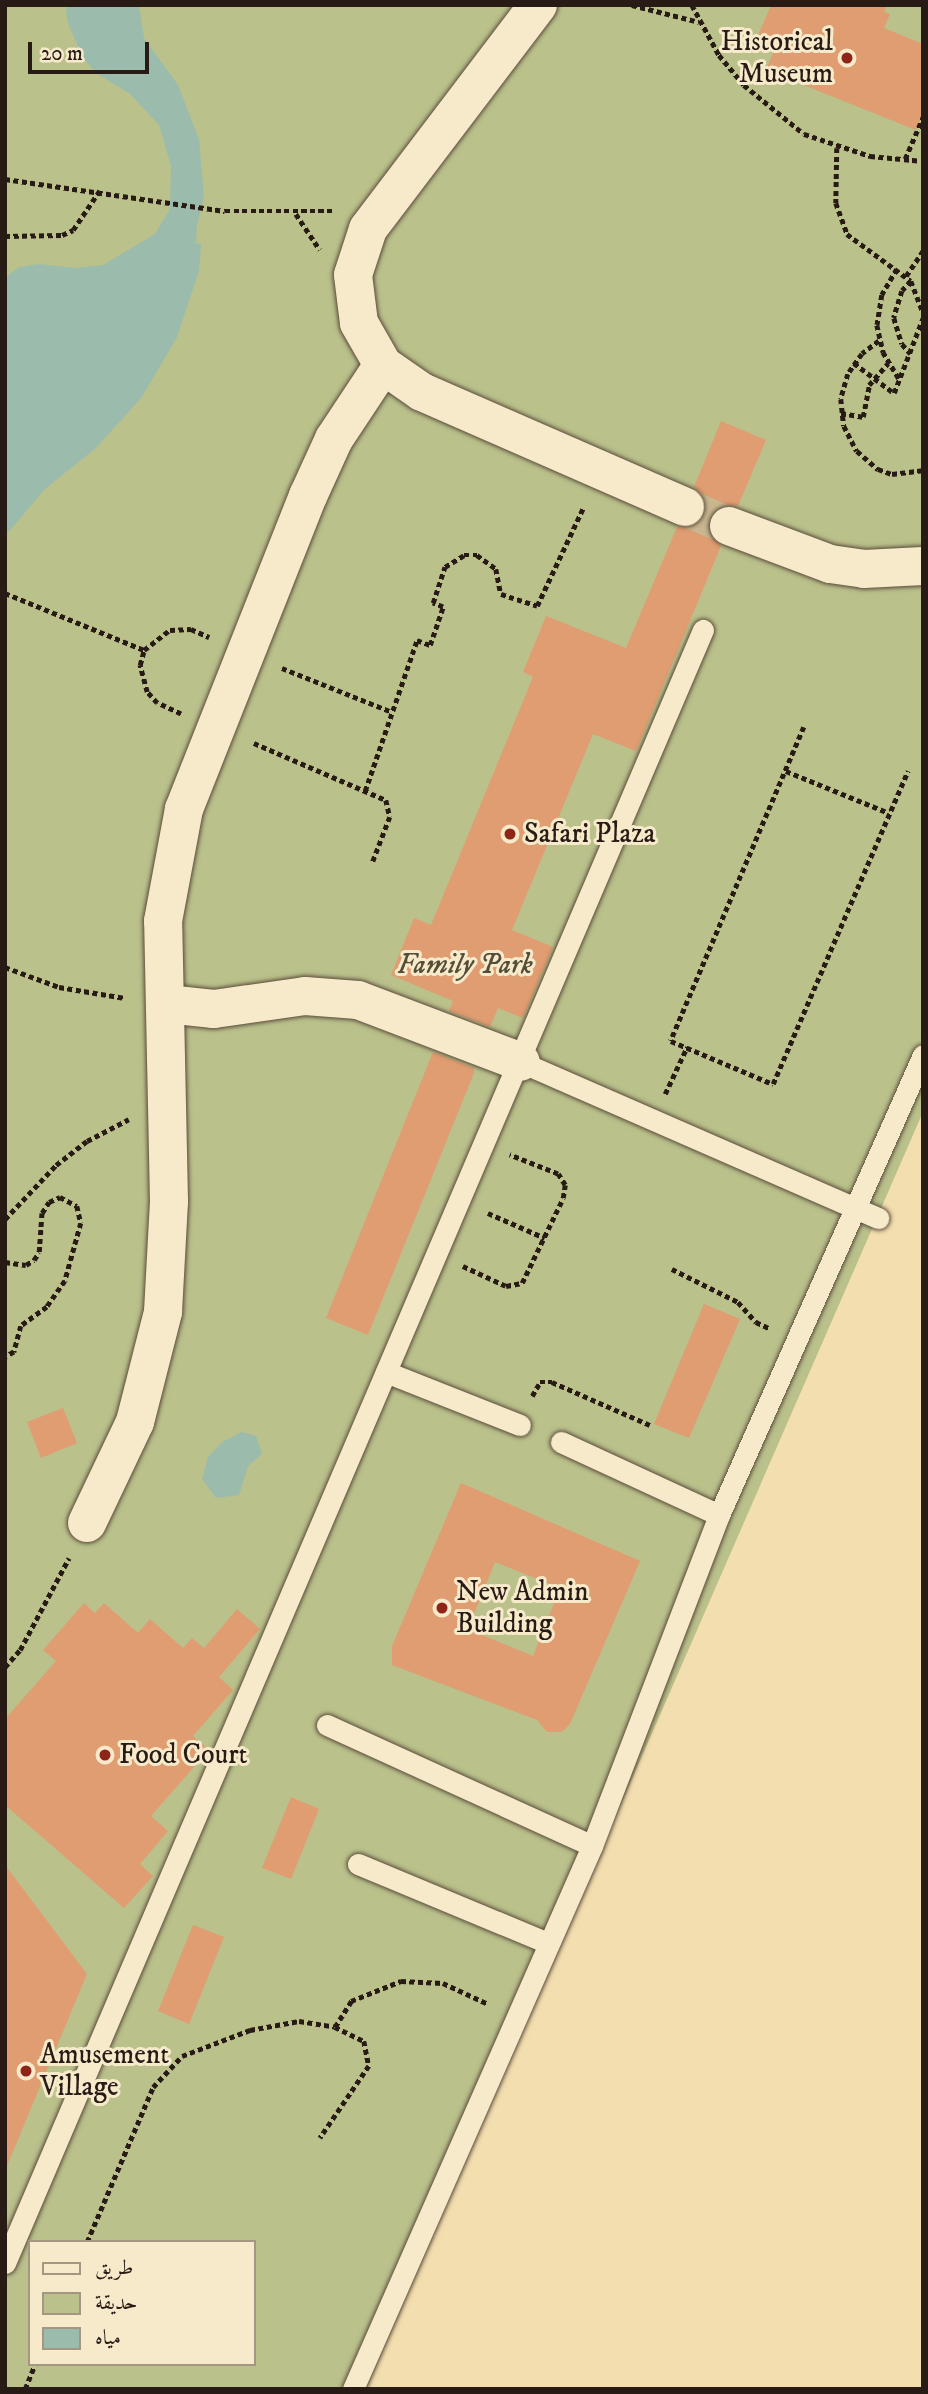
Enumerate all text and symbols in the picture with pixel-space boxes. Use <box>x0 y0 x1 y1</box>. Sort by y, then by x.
place label: Historical Museum <box>720 25 833 91</box>
scale bar <box>32 28 152 72</box>
text: 20 m <box>41 41 83 67</box>
marker: Historical Museum <box>839 50 855 66</box>
place label: Safari Plaza <box>524 817 655 851</box>
marker: Safari Plaza <box>502 826 518 842</box>
park label: Family Park <box>397 948 533 982</box>
place label: New Admin Building <box>456 1575 589 1641</box>
marker: New Admin Building <box>434 1600 450 1616</box>
place label: Food Court <box>119 1738 248 1772</box>
marker: Food Court <box>97 1747 113 1763</box>
place label: Amusement Village <box>40 2038 169 2104</box>
marker: Amusement Village <box>18 2063 34 2079</box>
legend <box>28 2240 256 2366</box>
text: طريق <box>95 2255 133 2281</box>
text: حديقة <box>95 2290 138 2316</box>
text: مياه <box>95 2325 121 2351</box>

